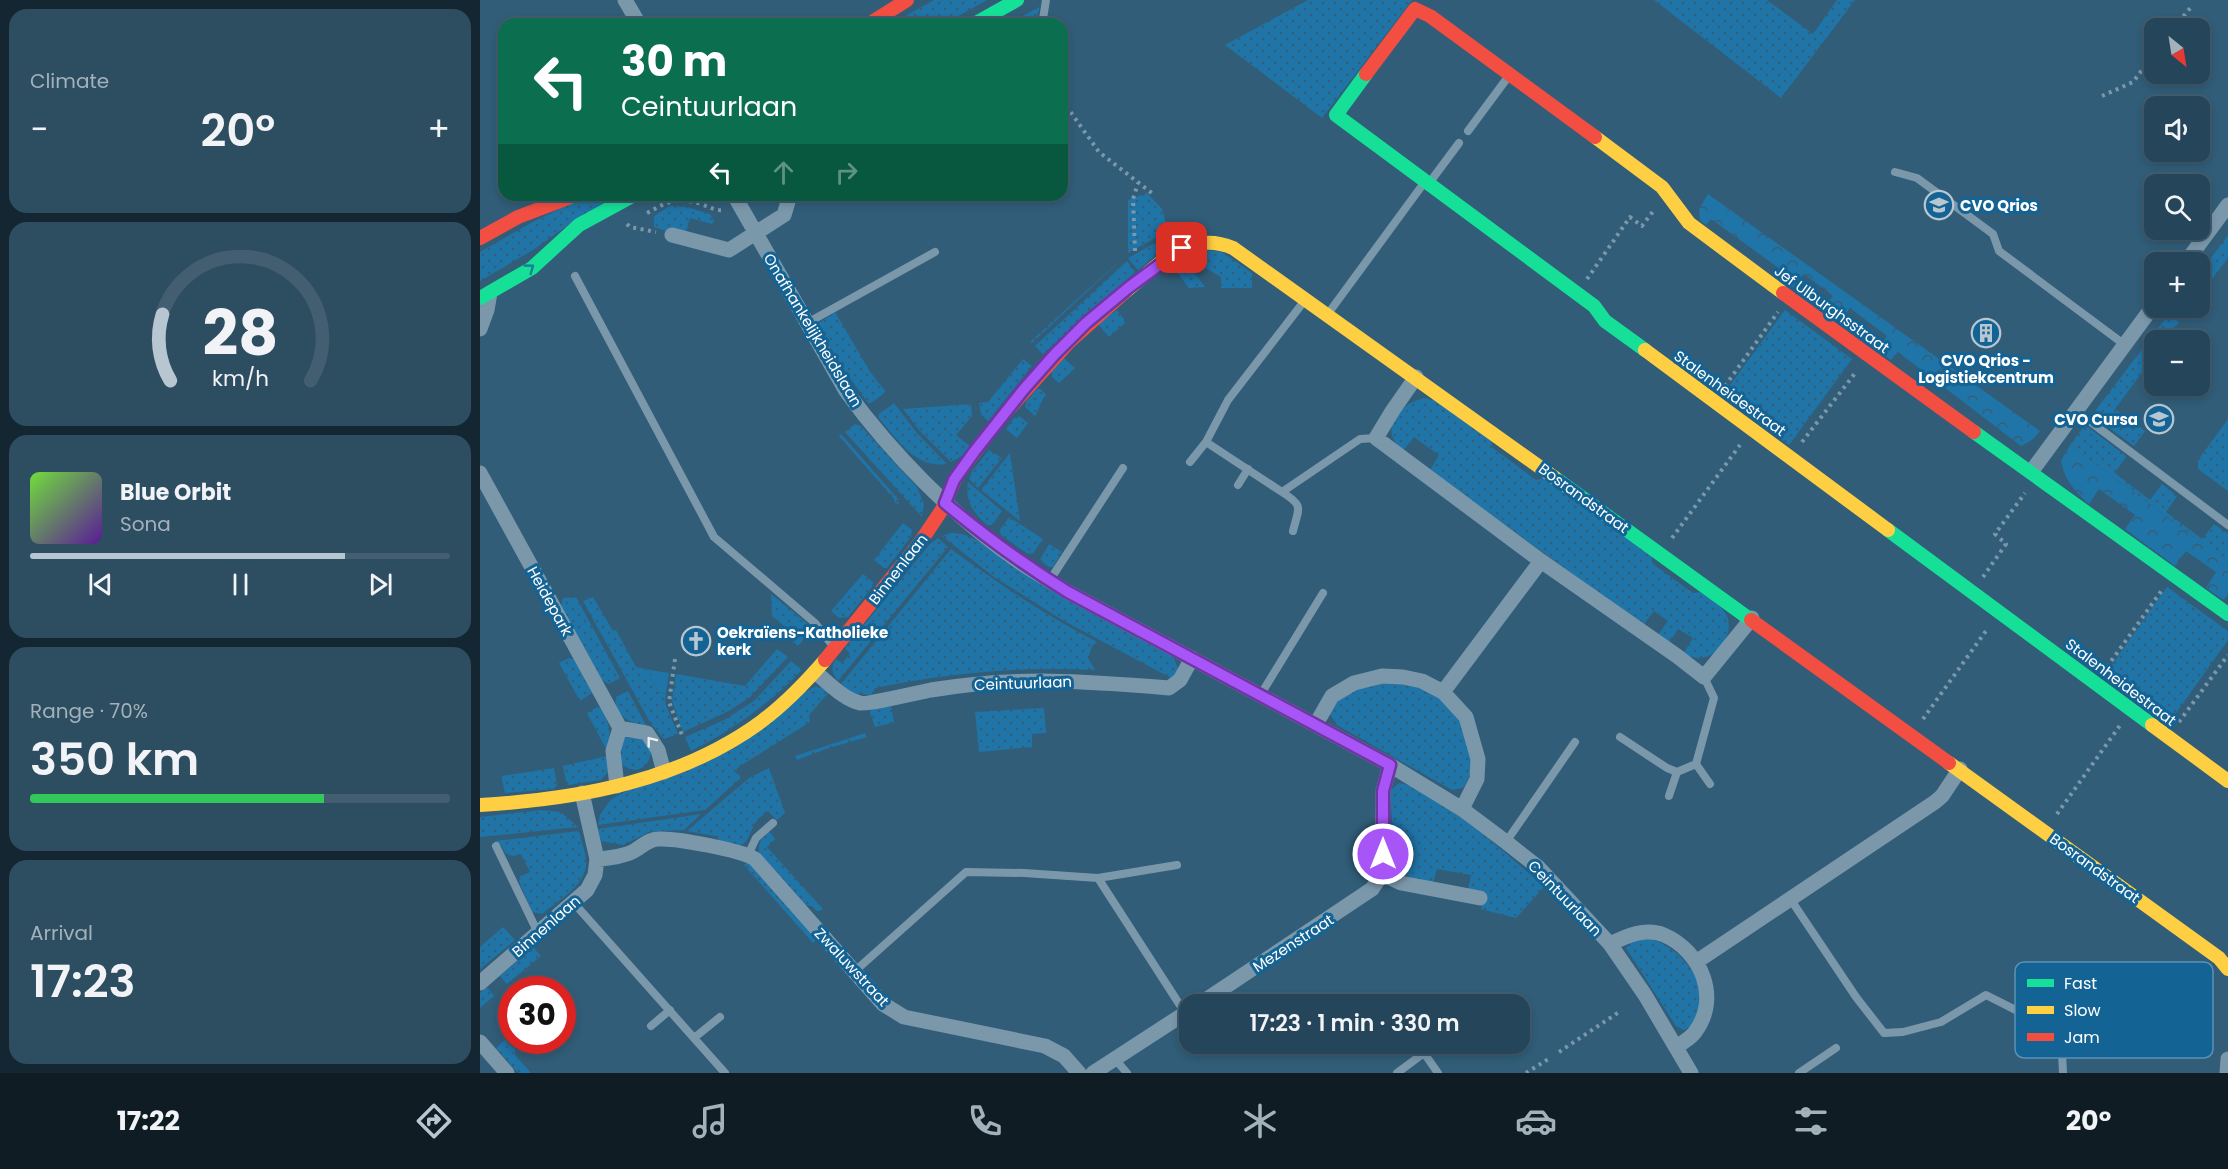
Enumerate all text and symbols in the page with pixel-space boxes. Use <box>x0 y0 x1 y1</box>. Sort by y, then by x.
north arrow <box>2144 18 2210 84</box>
map controls <box>2144 18 2210 396</box>
text: 30 m <box>621 32 727 91</box>
icon: left <box>522 42 600 120</box>
text: Climate <box>30 67 109 95</box>
text: Ceintuurlaan <box>621 88 797 125</box>
button: sound <box>2144 96 2210 162</box>
text: 20° <box>200 99 275 162</box>
text: − <box>30 106 48 153</box>
text: + <box>427 106 450 153</box>
icon: left <box>704 156 737 189</box>
icon: ahead <box>767 156 800 189</box>
icon: right <box>830 156 863 189</box>
button: search <box>2144 174 2210 240</box>
school or university icon: CVO Qrios <box>1923 189 1955 221</box>
place label: CVO Qrios <box>1960 195 2038 216</box>
pin <box>1156 222 1207 273</box>
icon: arrive <box>1165 231 1198 264</box>
street label: Onafhankelijkheidslaan <box>759 249 867 411</box>
button: + <box>2144 252 2210 318</box>
street label: Jef Ulburghsstraat <box>1770 260 1894 358</box>
one-way arrow <box>523 264 534 275</box>
text: 28 <box>202 289 278 377</box>
building icon: CVO Qrios - Logistiekcentrum <box>1970 317 2002 349</box>
button: − <box>2144 330 2210 396</box>
street label: Stalenheidestraat <box>1670 345 1790 441</box>
place label: CVO Qrios - Logistiekcentrum <box>1918 350 2054 388</box>
text: km/h <box>211 363 269 394</box>
school or university icon: CVO Cursa <box>2143 403 2175 435</box>
place label: CVO Cursa <box>2054 409 2138 430</box>
street label: Bosrandstraat <box>1535 458 1633 538</box>
text: Blue Orbit <box>120 477 231 508</box>
text: Sona <box>120 510 171 538</box>
street label: Binnenlaan <box>864 529 932 609</box>
street label: Heidepark <box>522 562 578 640</box>
icon: previous <box>84 568 117 601</box>
icon: pause <box>224 568 257 601</box>
icon: next <box>364 568 397 601</box>
place label: Oekraïens-Katholieke kerk <box>717 622 888 660</box>
church icon: Oekraïens-Katholieke kerk <box>680 625 712 657</box>
street label: Stalenheidestraat <box>2061 633 2181 731</box>
street label: Ceintuurlaan <box>974 671 1072 695</box>
text: Range · 70% <box>30 697 148 725</box>
text: 350 km <box>30 728 199 791</box>
one-way arrow <box>647 737 658 748</box>
position arrow <box>1351 822 1415 886</box>
street label: Bosrandstraat <box>2046 828 2144 908</box>
street label: Ceintuurlaan <box>1523 855 1607 941</box>
street label: Binnenlaan <box>507 890 585 962</box>
street label: Mezenstraat <box>1248 909 1338 977</box>
text: Arrival <box>30 919 93 947</box>
street label: Zwaluwstraat <box>810 923 894 1011</box>
text: 17:23 <box>30 950 136 1013</box>
legend <box>2015 962 2213 1058</box>
text: Fast <box>2064 972 2097 995</box>
speed limit sign: 30 <box>498 976 576 1054</box>
text: Slow <box>2064 999 2101 1022</box>
text: 17:23 · 1 min · 330 m <box>1249 1008 1460 1039</box>
text: Jam <box>2064 1026 2100 1049</box>
icon: directions <box>413 1100 455 1142</box>
icon: music <box>689 1100 731 1142</box>
icon: phone <box>964 1100 1006 1142</box>
icon: climate <box>1239 1100 1281 1142</box>
icon: car <box>1515 1100 1557 1142</box>
icon: filters <box>1790 1100 1832 1142</box>
text: 17:22 <box>117 1102 180 1139</box>
text: 20° <box>2066 1102 2111 1139</box>

